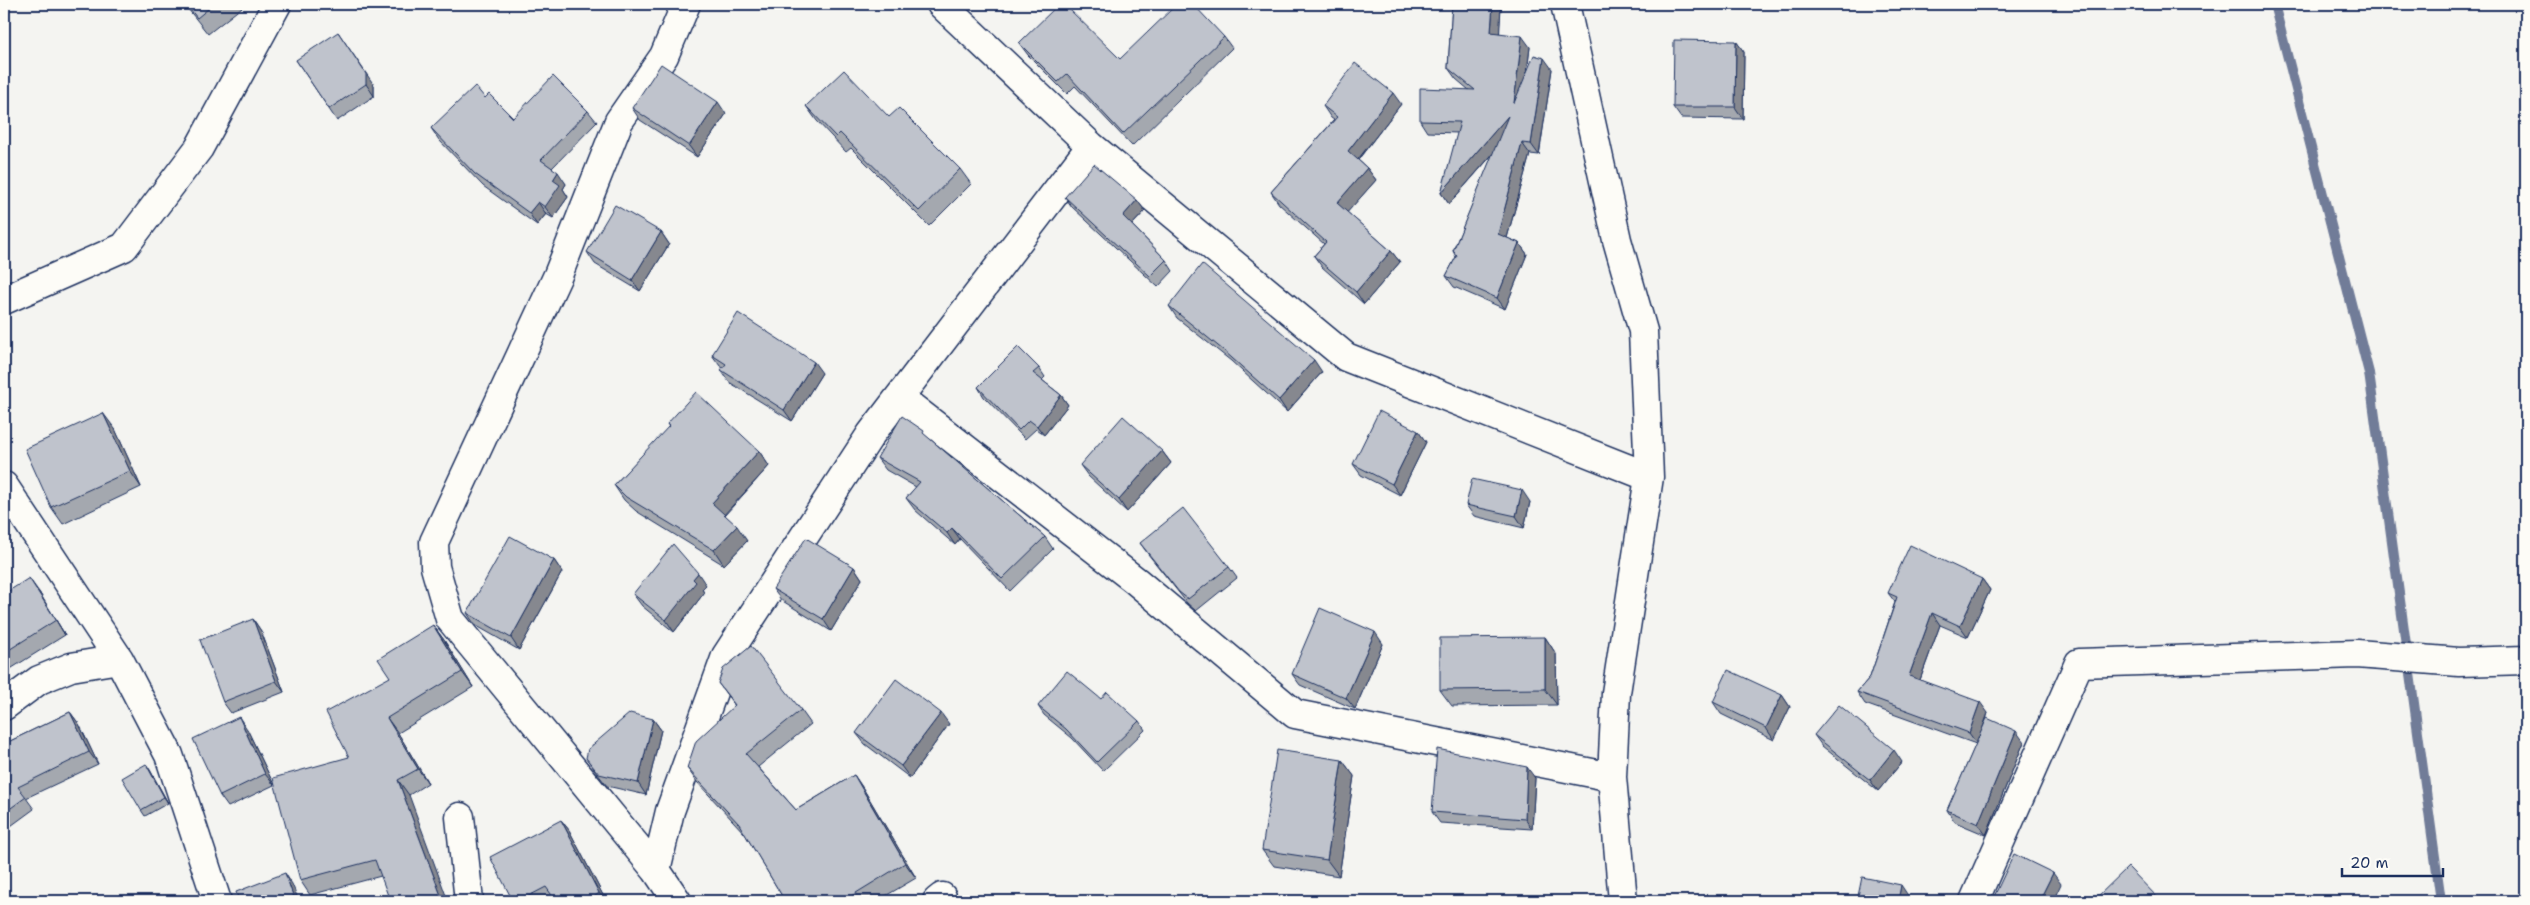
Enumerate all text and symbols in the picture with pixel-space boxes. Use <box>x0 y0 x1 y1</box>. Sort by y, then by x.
scale bar <box>2342 845 2444 877</box>
text: 20 m <box>2350 853 2389 873</box>

